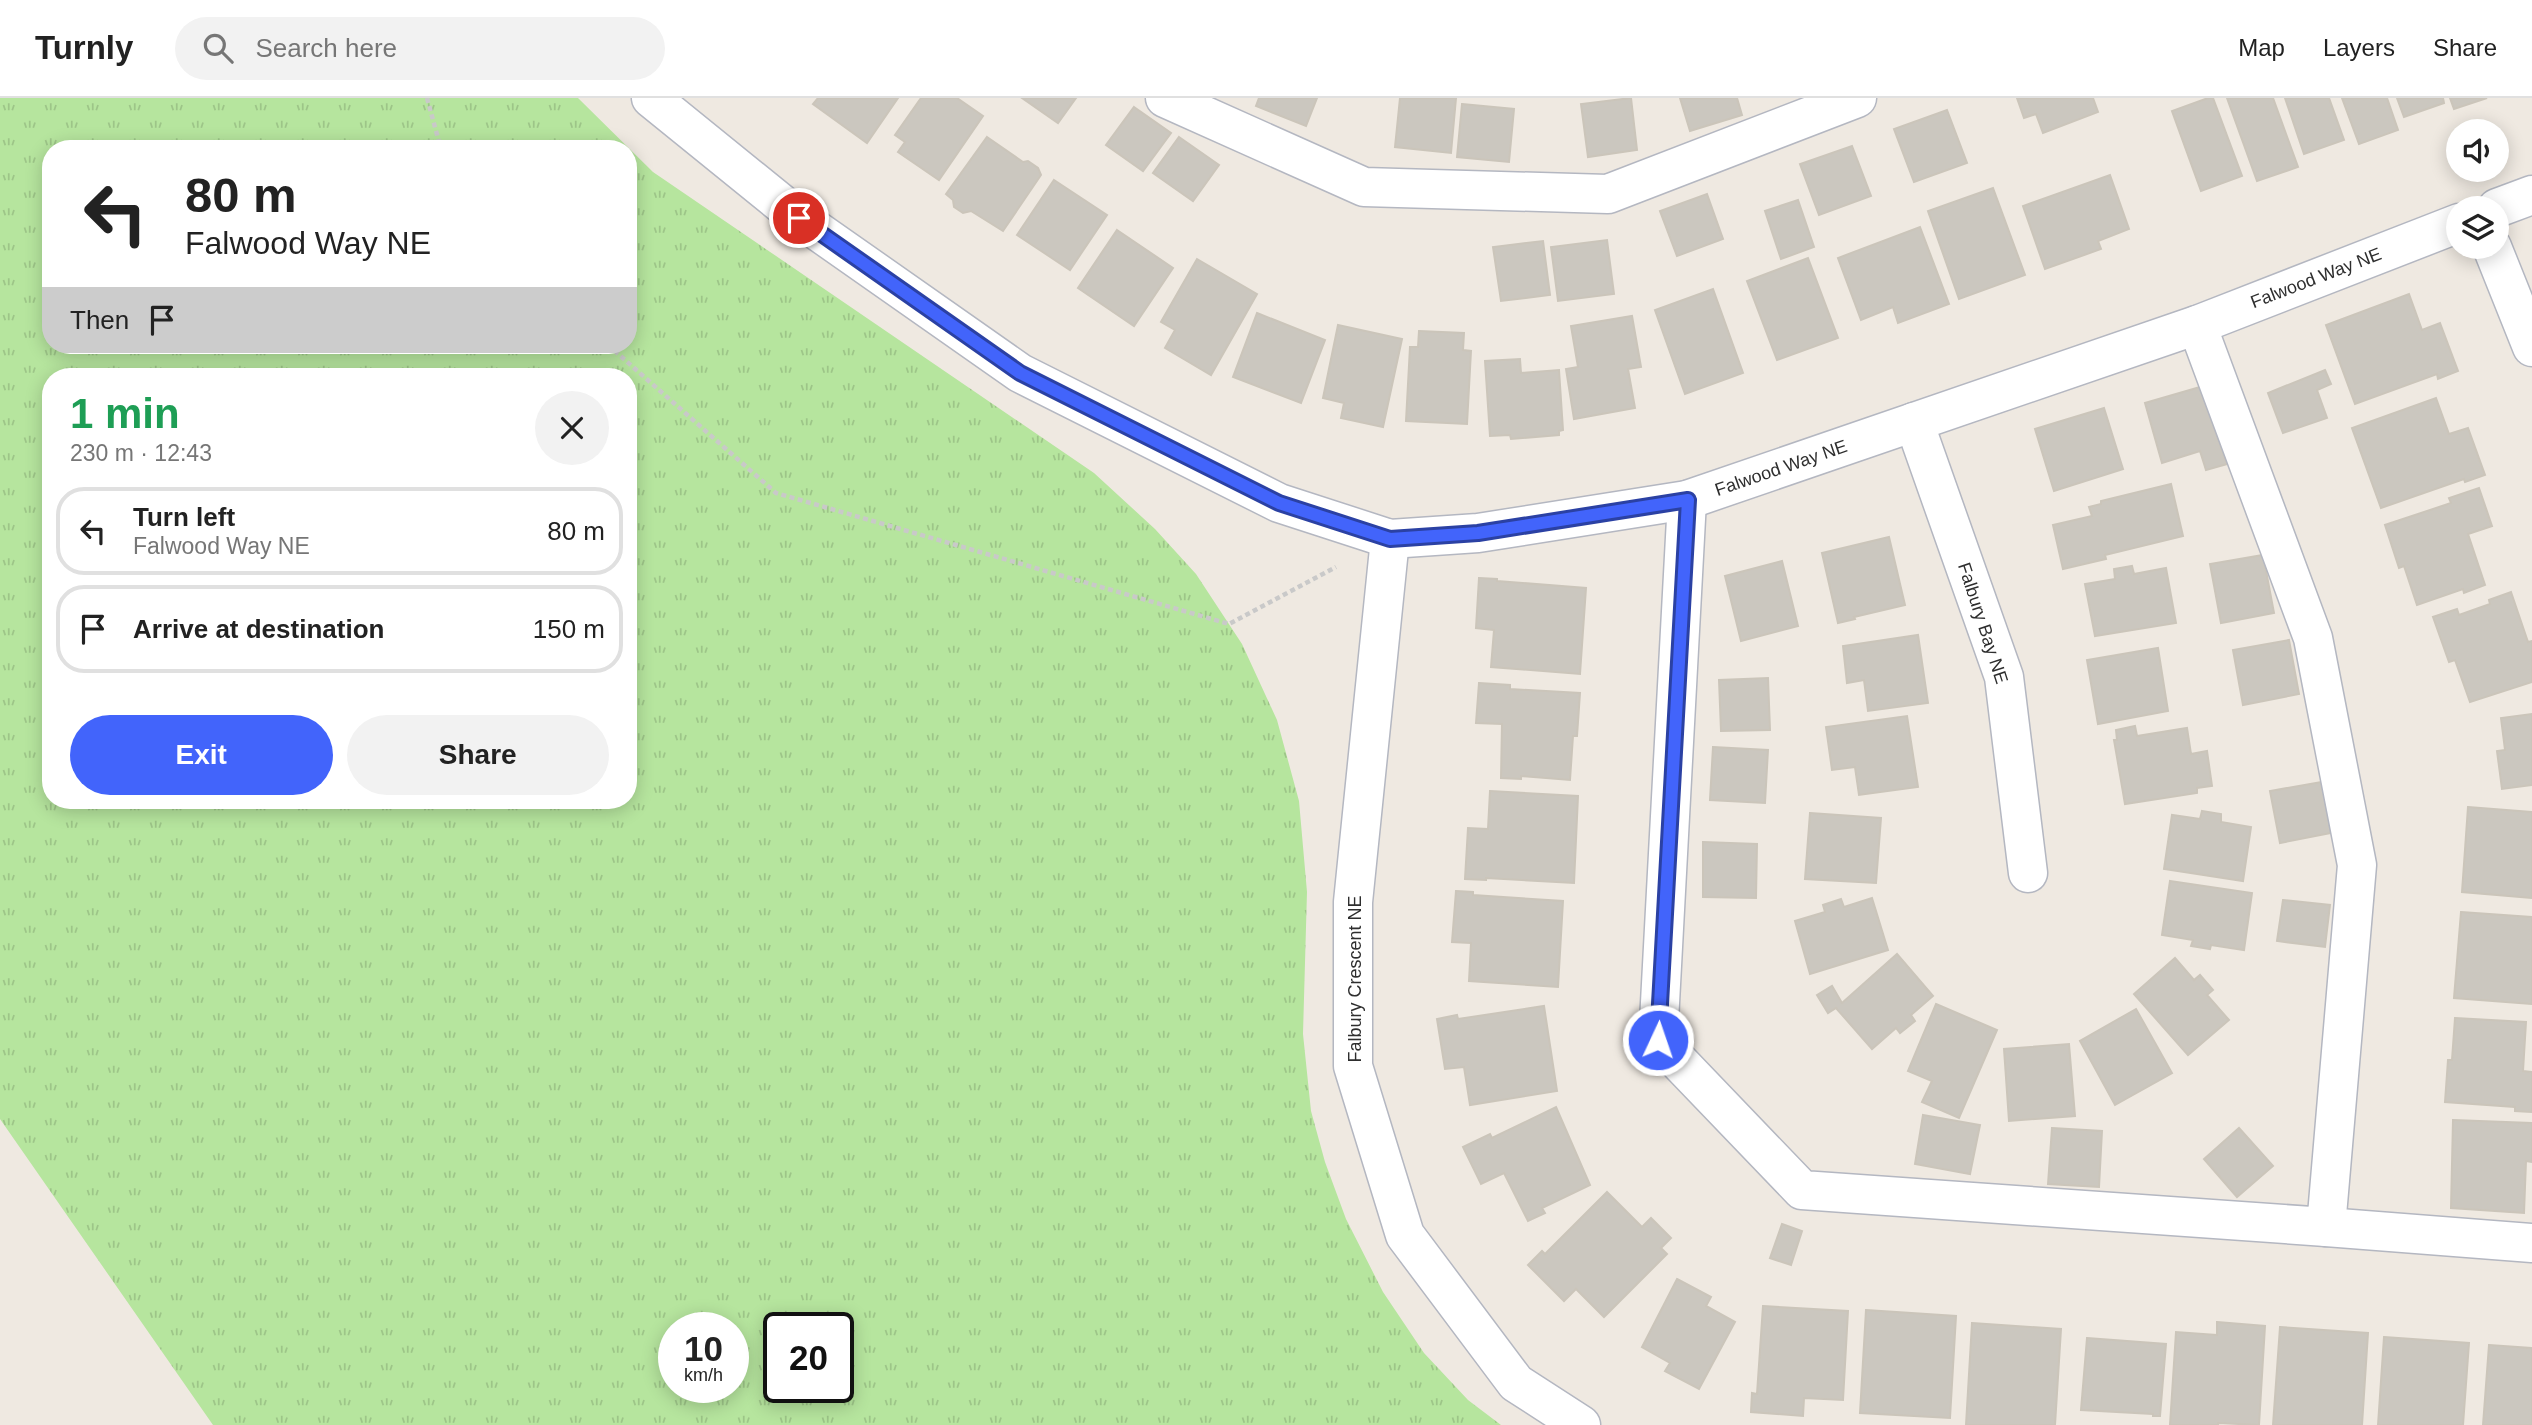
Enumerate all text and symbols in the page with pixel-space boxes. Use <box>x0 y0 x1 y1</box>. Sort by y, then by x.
search box <box>175 17 665 80</box>
text: Turnly <box>35 29 133 66</box>
icon: search <box>199 29 237 67</box>
text: Search here <box>255 33 397 63</box>
text: Map <box>2238 34 2285 61</box>
text: Layers <box>2323 34 2395 61</box>
text: Share <box>2433 34 2497 61</box>
map controls <box>2446 119 2509 259</box>
button: sound <box>2446 119 2509 182</box>
icon: left <box>70 168 161 259</box>
text: 80 m <box>185 168 297 222</box>
pin <box>769 188 829 248</box>
button: layers <box>2446 196 2509 259</box>
icon: arrive <box>780 199 818 237</box>
text: Falwood Way NE <box>185 225 431 261</box>
street label: Falwood Way NE <box>2248 244 2384 312</box>
icon: arrive <box>143 301 181 339</box>
text: Then <box>70 305 129 335</box>
text: 1 min <box>70 390 180 437</box>
button: close <box>535 391 609 465</box>
street label: Falwood Way NE <box>1712 436 1850 500</box>
text: 230 m · 12:43 <box>70 440 212 466</box>
text: Turn left <box>133 502 235 532</box>
icon: left <box>74 512 112 550</box>
text: 80 m <box>547 516 605 546</box>
text: Falwood Way NE <box>133 533 310 559</box>
street label: Falbury Bay NE <box>1954 560 2012 686</box>
icon: arrive <box>74 610 112 648</box>
text: Arrive at destination <box>133 614 384 644</box>
text: 150 m <box>533 614 605 644</box>
button: Exit <box>70 715 333 795</box>
button: Share <box>347 715 609 795</box>
street label: Falbury Crescent NE <box>1345 895 1365 1063</box>
position arrow <box>1621 1003 1695 1077</box>
speed limit sign: 20 <box>763 1312 854 1403</box>
text: 10 <box>684 1329 723 1368</box>
text: km/h <box>684 1365 723 1385</box>

